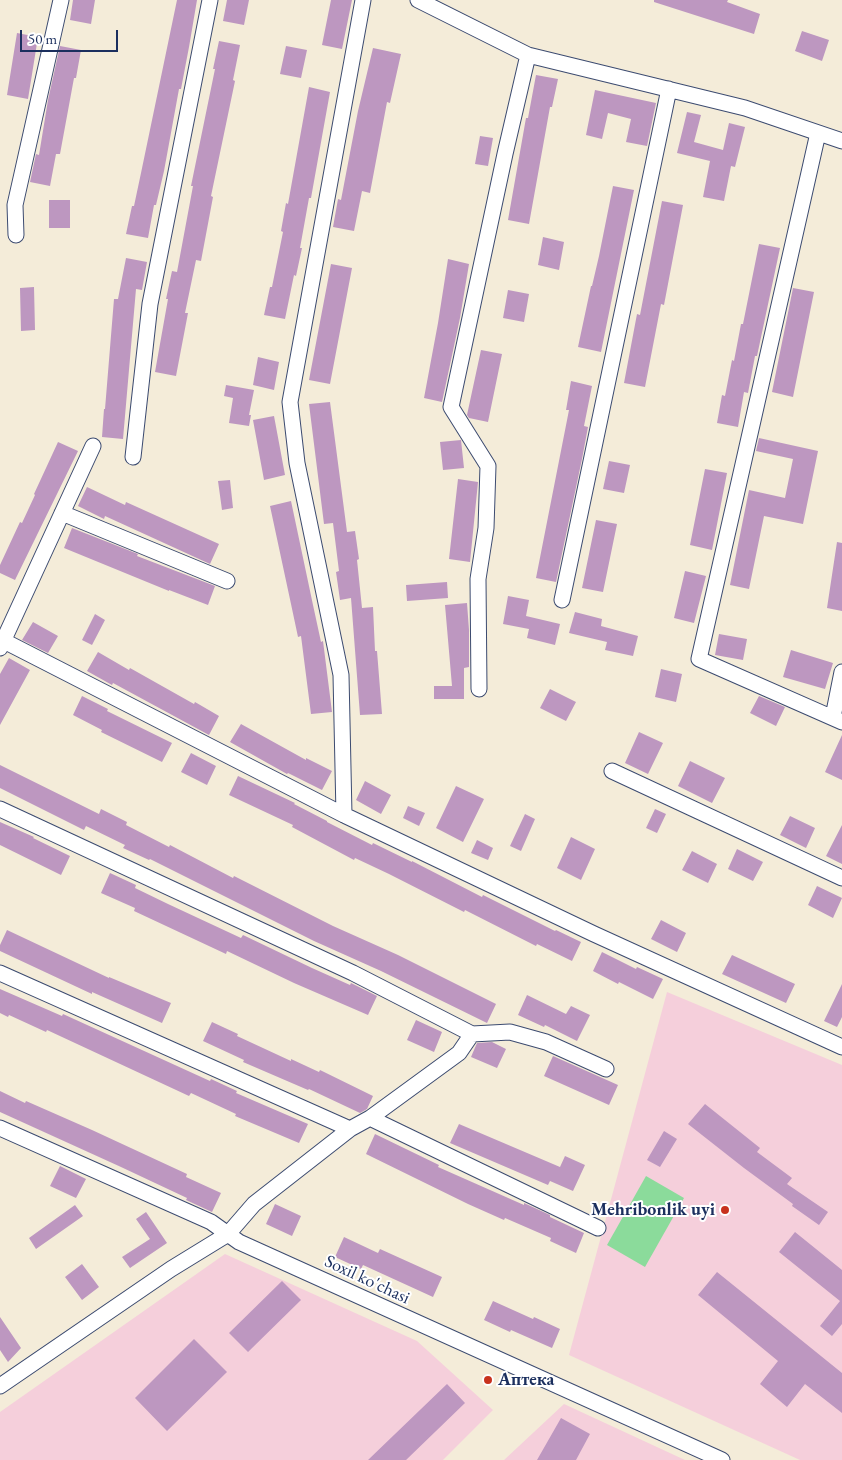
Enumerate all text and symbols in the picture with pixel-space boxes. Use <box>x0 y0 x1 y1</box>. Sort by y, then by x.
scale bar <box>22 20 120 52</box>
text: 50 m <box>28 29 57 48</box>
place label: Mehribonlik uyi <box>591 1199 715 1221</box>
marker: Mehribonlik uyi <box>719 1204 731 1216</box>
street label: Soxil ko'chasi <box>321 1251 413 1309</box>
place label: Аптека <box>498 1369 554 1391</box>
marker: Аптека <box>482 1374 494 1386</box>

